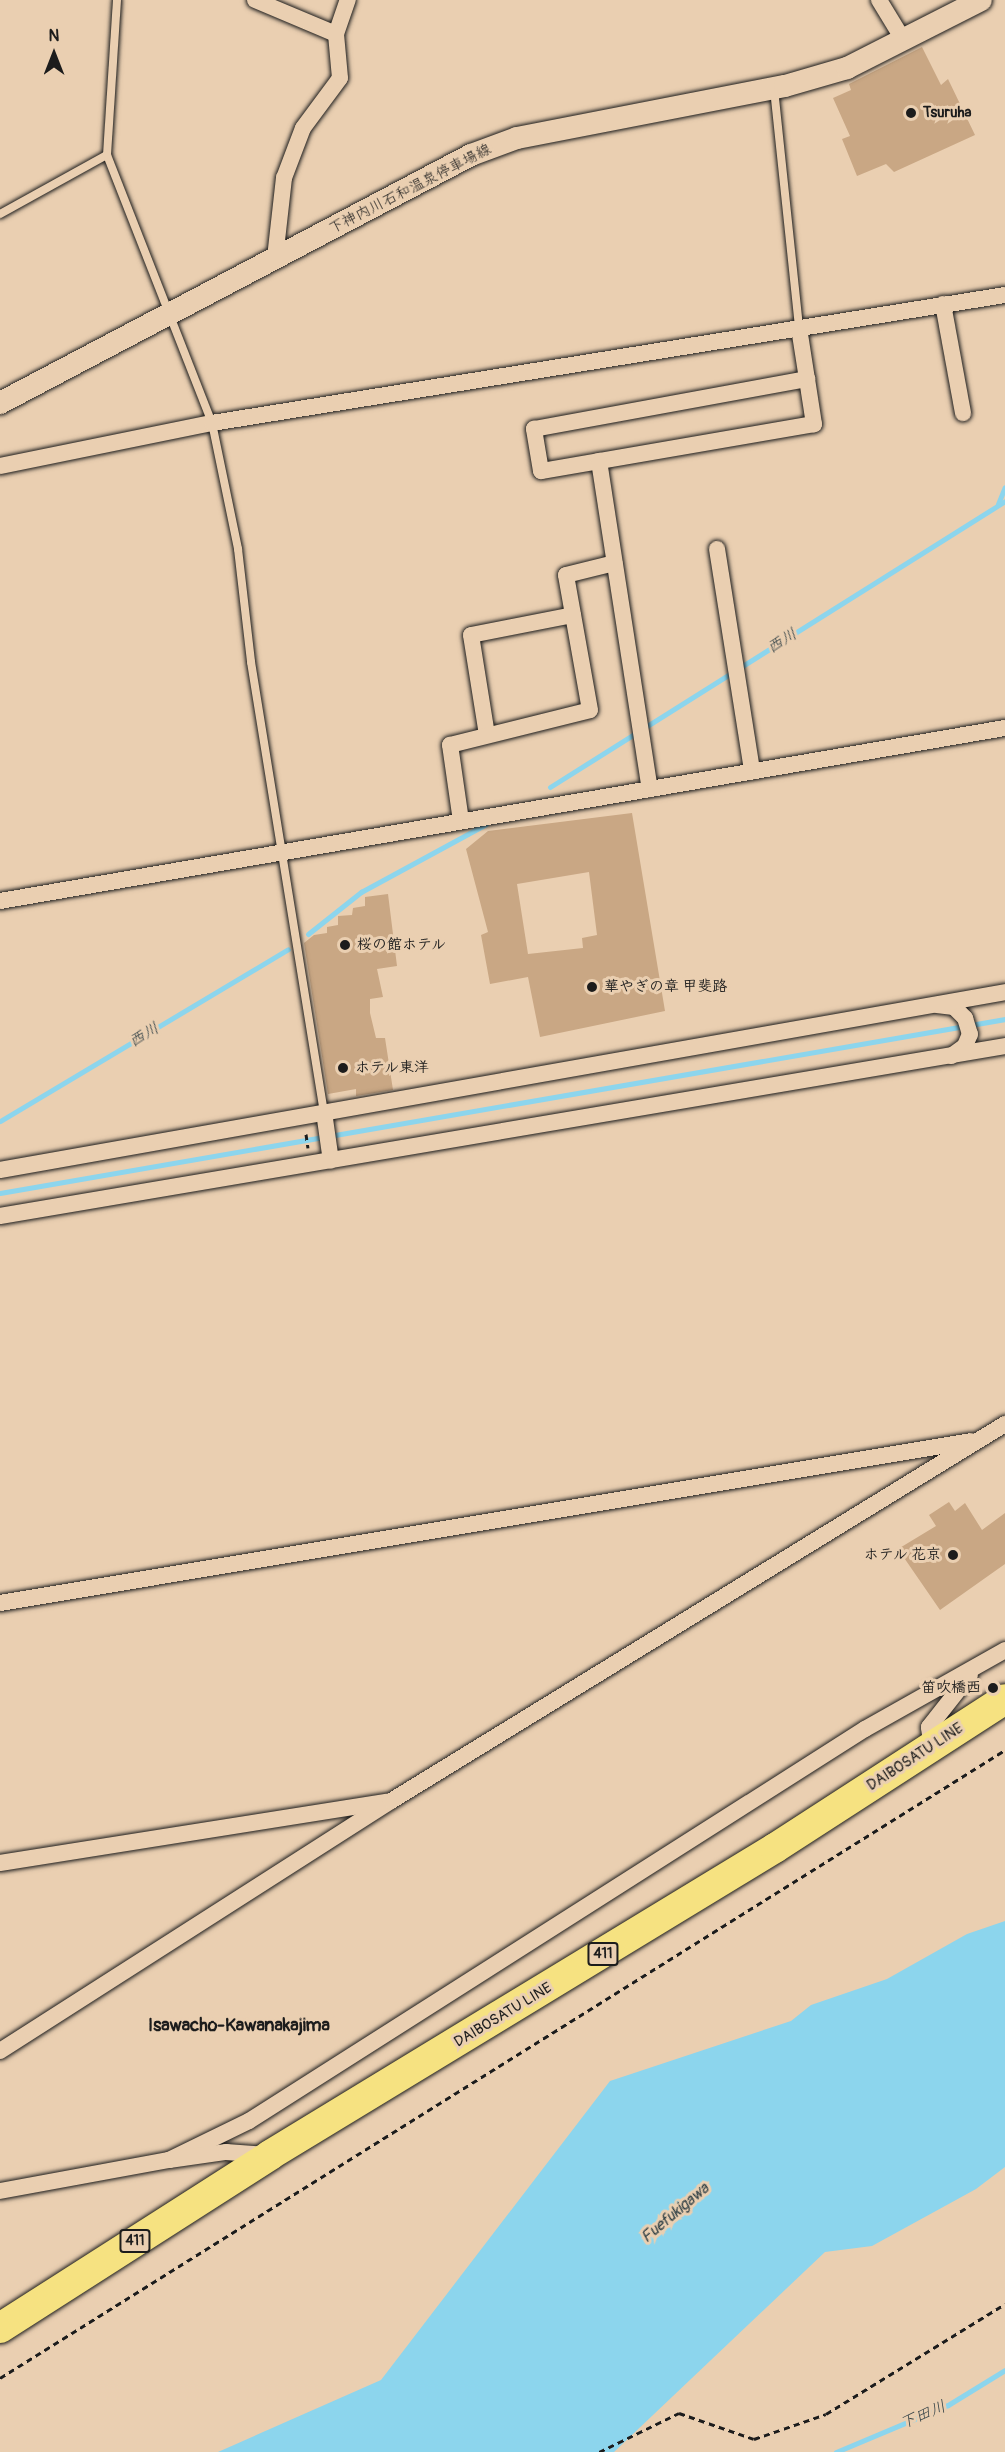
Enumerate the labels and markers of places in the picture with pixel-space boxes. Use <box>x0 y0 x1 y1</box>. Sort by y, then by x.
place label: Tsuruha <box>923 104 971 122</box>
marker: Tsuruha <box>904 106 918 120</box>
place label: 桜の館ホテル <box>357 936 447 954</box>
marker: 桜の館ホテル <box>338 938 352 952</box>
place label: 華やぎの章 甲斐路 <box>604 978 727 996</box>
marker: 華やぎの章 甲斐路 <box>585 980 599 994</box>
place label: ホテル東洋 <box>355 1059 430 1077</box>
marker: ホテル東洋 <box>336 1061 350 1075</box>
place label: ホテル 花京 <box>863 1546 941 1564</box>
marker: ホテル 花京 <box>946 1548 960 1562</box>
place label: 笛吹橋西 <box>921 1679 981 1697</box>
marker: 笛吹橋西 <box>986 1681 1000 1695</box>

